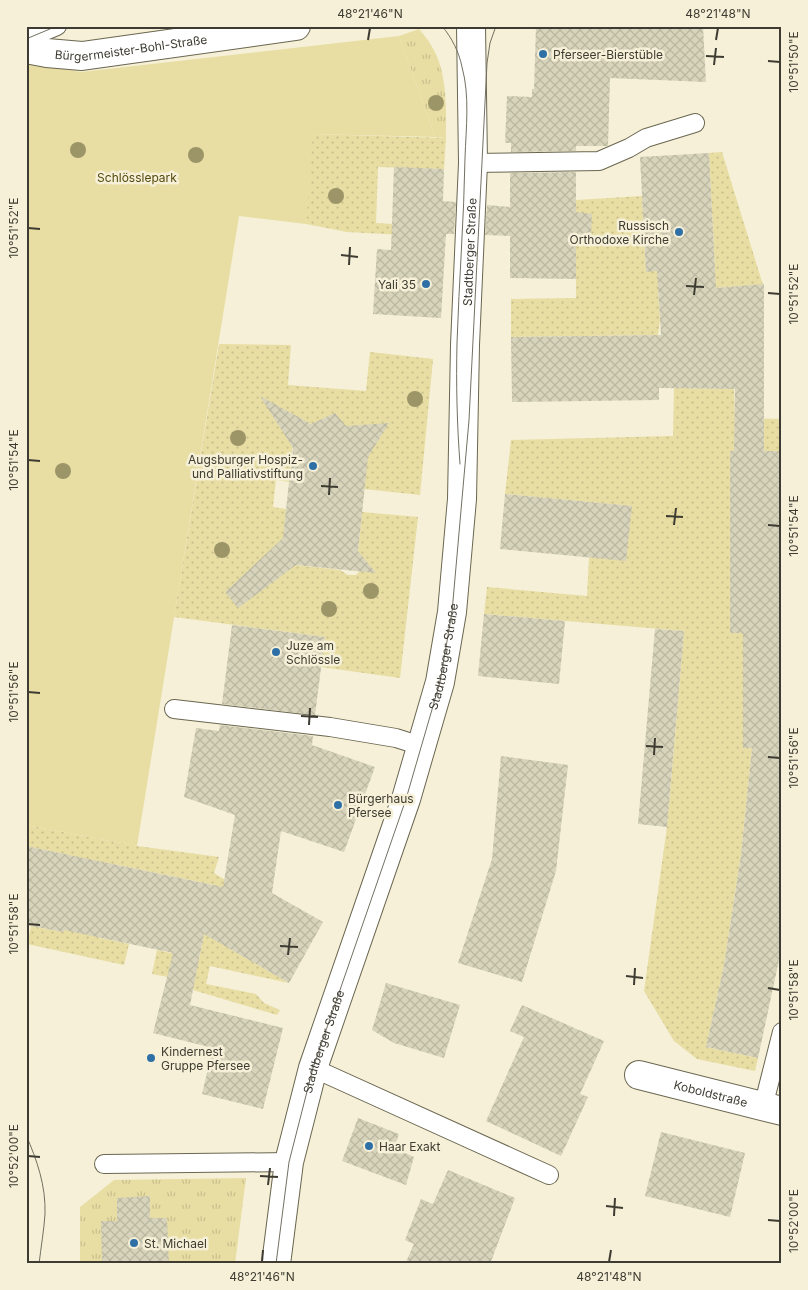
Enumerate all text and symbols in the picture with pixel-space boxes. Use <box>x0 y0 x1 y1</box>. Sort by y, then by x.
text: 48°21'46"N <box>337 6 403 21</box>
text: 48°21'48"N <box>685 6 751 21</box>
street label: Bürgermeister-Bohl-Straße <box>54 31 208 64</box>
text: 10°51'50"E <box>786 31 801 93</box>
place label: Pferseer-Bierstüble <box>553 47 663 62</box>
marker: Pferseer-Bierstüble <box>537 48 549 60</box>
park label: Schlösslepark <box>97 170 177 185</box>
text: 10°51'52"E <box>6 197 21 259</box>
street label: Stadtberger Straße <box>459 198 479 306</box>
place label: Russisch Orthodoxe Kirche <box>570 218 669 247</box>
marker: Russisch Orthodoxe Kirche <box>673 226 685 238</box>
text: 10°51'52"E <box>786 263 801 325</box>
place label: Yali 35 <box>378 277 416 292</box>
marker: Yali 35 <box>420 278 432 290</box>
text: 10°51'54"E <box>6 429 21 491</box>
place label: Augsburger Hospiz- und Palliativstiftung <box>188 452 303 481</box>
marker: Augsburger Hospiz- und Palliativstiftung <box>307 460 319 472</box>
text: 10°51'54"E <box>786 495 801 557</box>
street label: Stadtberger Straße <box>425 603 460 711</box>
place label: Juze am Schlössle <box>286 638 340 667</box>
marker: Juze am Schlössle <box>270 646 282 658</box>
text: 10°51'56"E <box>6 661 21 723</box>
text: 10°51'56"E <box>786 727 801 789</box>
place label: Bürgerhaus Pfersee <box>348 791 414 820</box>
marker: Bürgerhaus Pfersee <box>332 799 344 811</box>
text: 10°51'58"E <box>6 893 21 955</box>
text: 10°51'58"E <box>786 959 801 1021</box>
street label: Stadtberger Straße <box>299 988 347 1095</box>
place label: Kindernest Gruppe Pfersee <box>161 1044 250 1073</box>
marker: Kindernest Gruppe Pfersee <box>145 1052 157 1064</box>
street label: Koboldstraße <box>672 1077 749 1110</box>
text: 10°52'00"E <box>6 1124 21 1188</box>
place label: Haar Exakt <box>379 1139 440 1154</box>
marker: Haar Exakt <box>363 1140 375 1152</box>
text: 10°52'00"E <box>786 1189 801 1253</box>
place label: St. Michael <box>144 1236 207 1251</box>
marker: St. Michael <box>128 1237 140 1249</box>
text: 48°21'46"N <box>229 1269 295 1284</box>
text: 48°21'48"N <box>576 1269 642 1284</box>

